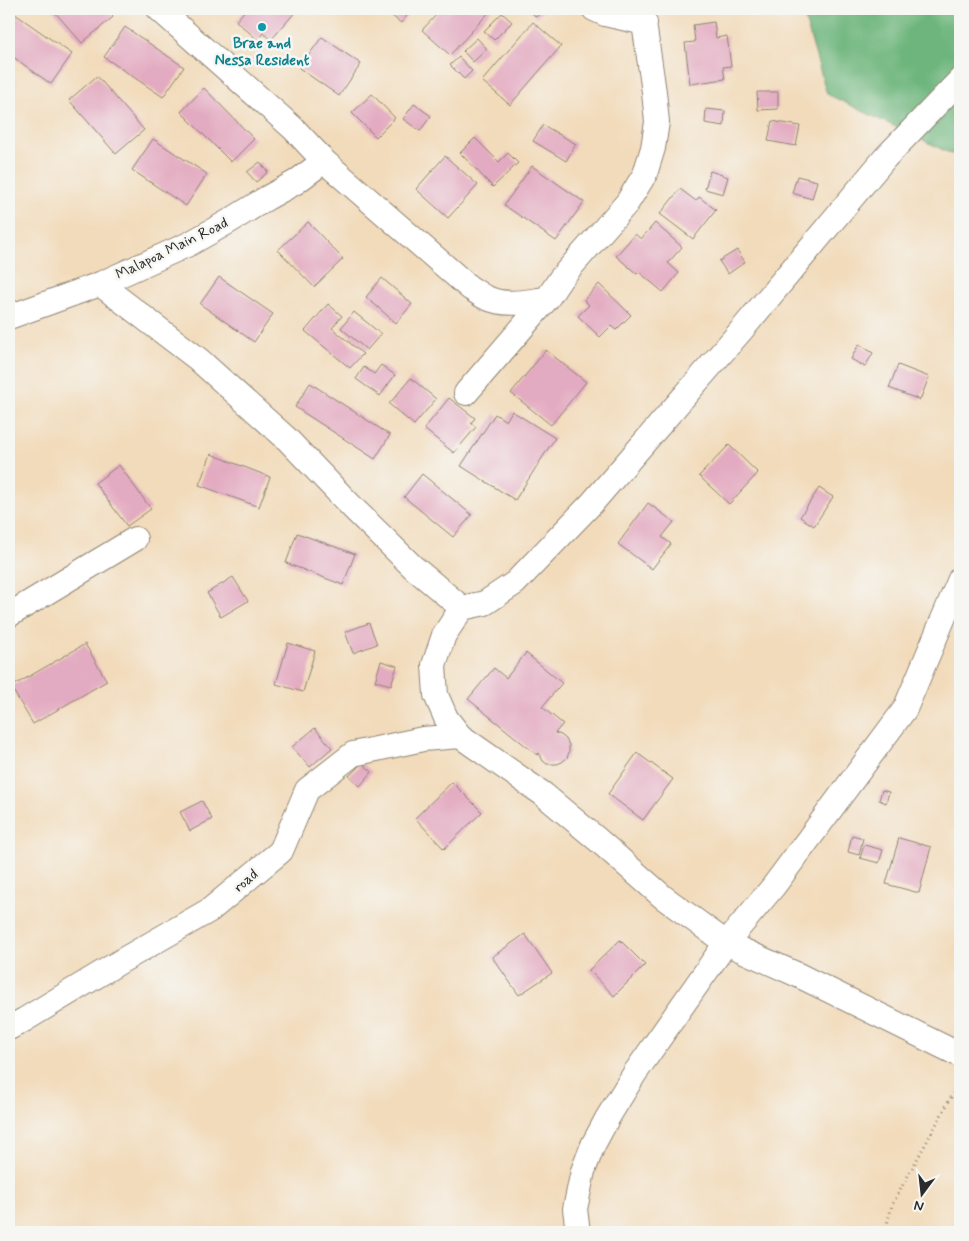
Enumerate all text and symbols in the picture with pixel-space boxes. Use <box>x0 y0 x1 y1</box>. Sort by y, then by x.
marker: Brae and Nessa Resident <box>256 21 268 33</box>
place label: Brae and Nessa Resident <box>215 34 310 71</box>
street label: Malapoa Main Road <box>112 213 232 285</box>
street label: road <box>229 865 263 897</box>
north arrow <box>896 1168 946 1218</box>
text: N <box>912 1196 926 1215</box>

